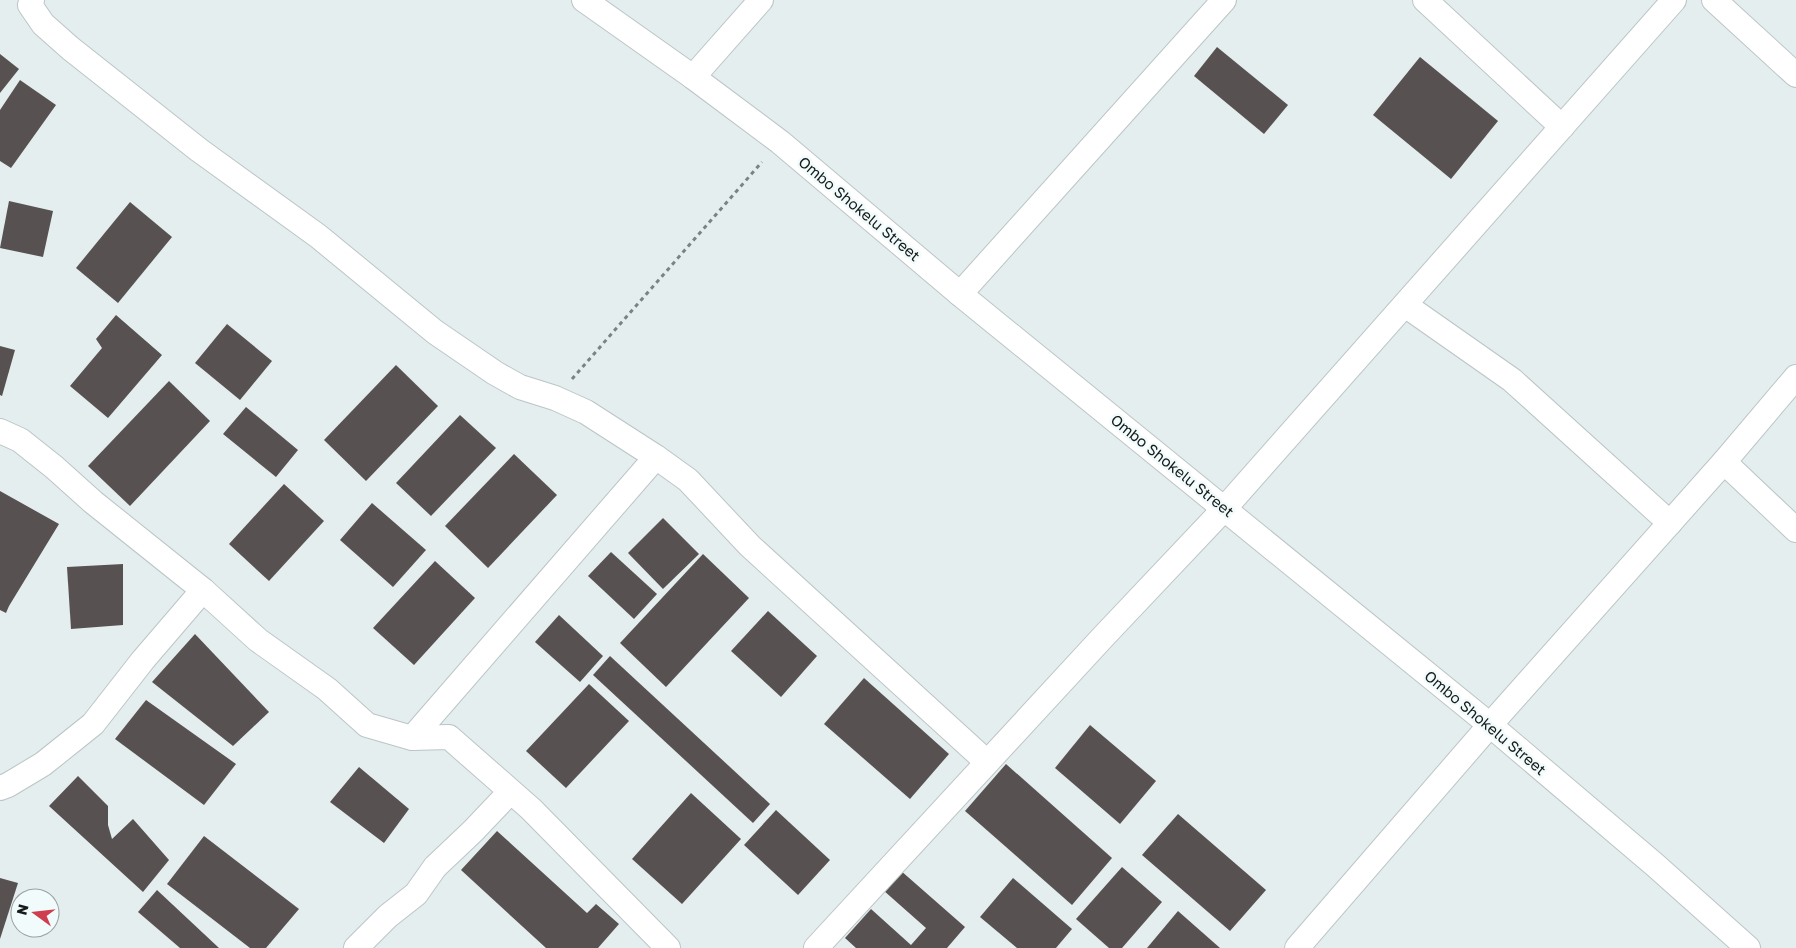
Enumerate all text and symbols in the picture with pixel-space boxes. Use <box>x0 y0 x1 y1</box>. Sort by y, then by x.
street label: Ombo Shokelu Street <box>795 152 924 264</box>
street label: Ombo Shokelu Street <box>1107 410 1238 520</box>
street label: Ombo Shokelu Street <box>1421 666 1550 778</box>
north arrow <box>10 888 60 938</box>
text: N <box>12 902 32 917</box>

